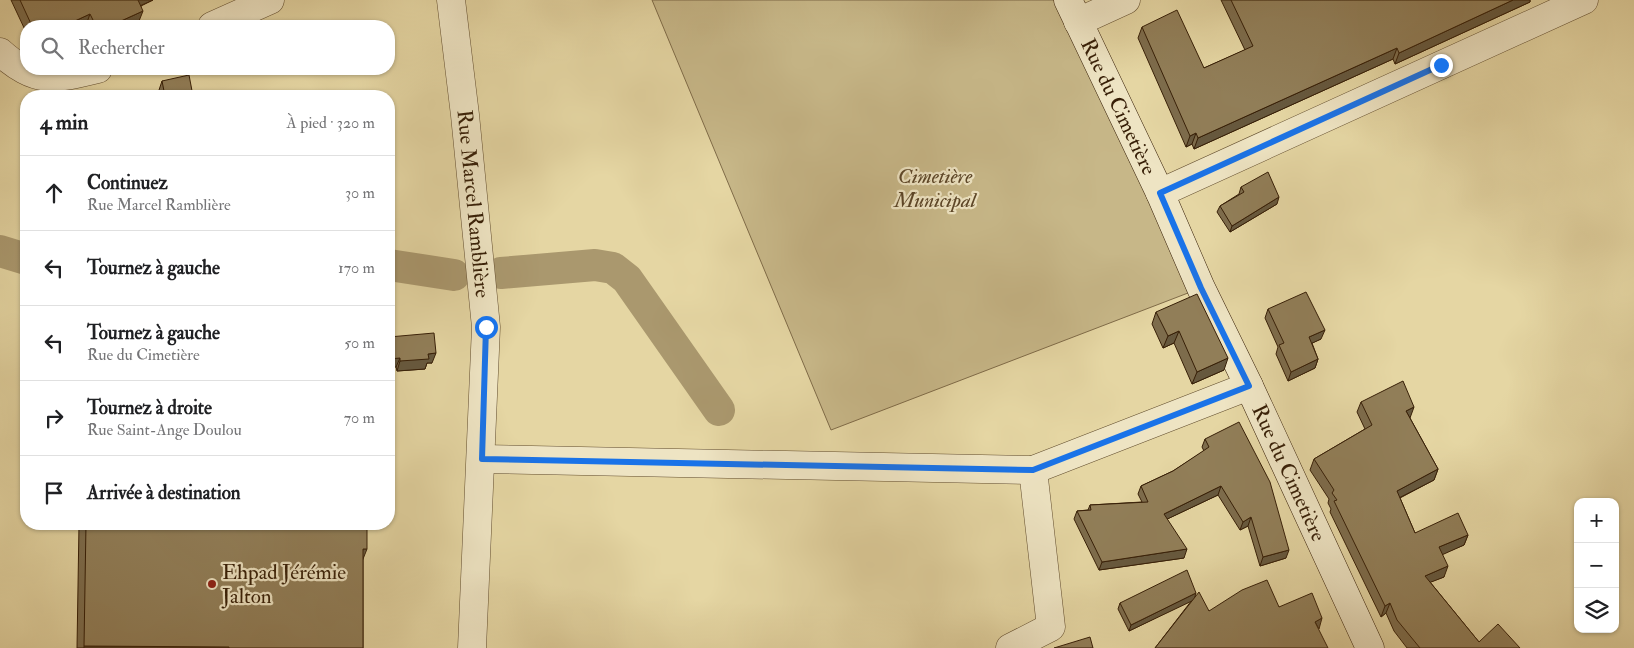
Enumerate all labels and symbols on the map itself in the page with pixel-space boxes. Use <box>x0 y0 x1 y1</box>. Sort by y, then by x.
street label: Rue du Cimetière <box>1075 34 1163 179</box>
route end <box>1430 54 1453 77</box>
street label: Rue Marcel Ramblière <box>451 108 497 299</box>
park label: Cimetière Municipal <box>892 163 978 214</box>
route start <box>475 316 498 339</box>
street label: Rue du Cimetière <box>1246 400 1332 546</box>
place label: Ehpad Jérémie Jalton <box>221 559 346 610</box>
marker: Ehpad Jérémie Jalton <box>206 578 218 590</box>

